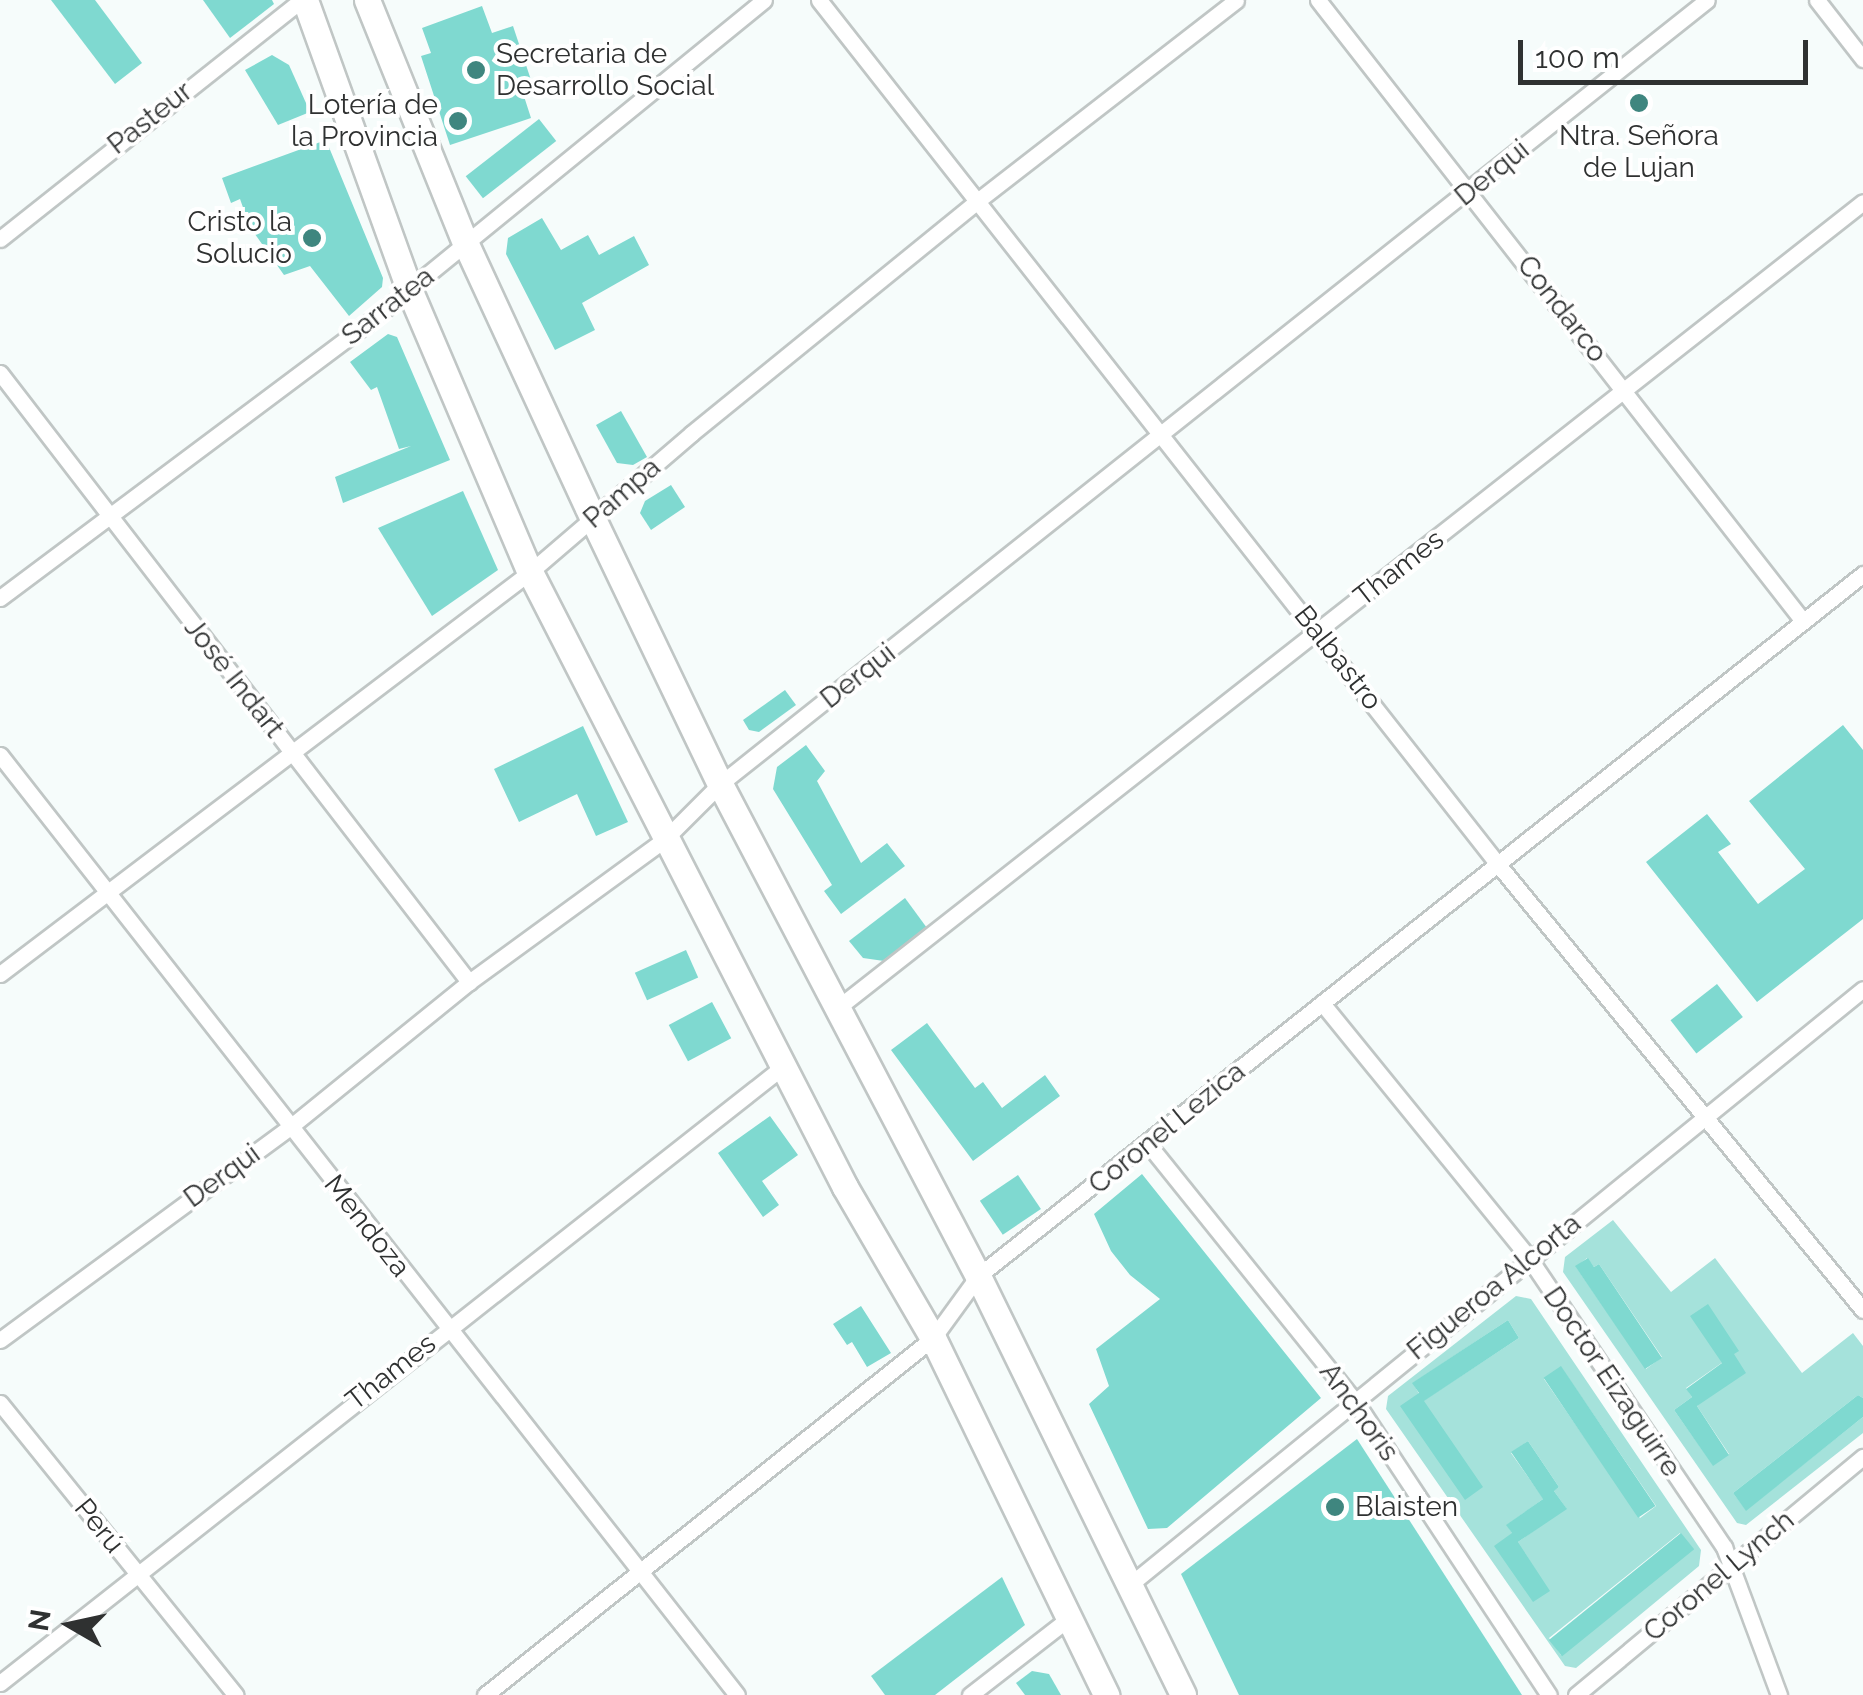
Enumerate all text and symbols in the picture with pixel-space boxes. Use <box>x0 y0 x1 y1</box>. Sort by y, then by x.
scale bar <box>1523 20 1813 82</box>
place label: Secretaria de Desarrollo Social <box>496 37 714 103</box>
text: 100 m <box>1535 40 1620 75</box>
marker: Secretaria de Desarrollo Social <box>465 59 487 81</box>
street label: Pasteur <box>101 75 199 161</box>
place label: Lotería de la Provincia <box>291 88 438 154</box>
marker: Ntra. Señora de Lujan <box>1628 92 1650 114</box>
marker: Lotería de la Provincia <box>447 110 469 132</box>
place label: Ntra. Señora de Lujan <box>1559 119 1719 185</box>
street label: Derqui <box>1448 133 1536 213</box>
place label: Cristo la Solucio <box>188 205 292 271</box>
marker: Cristo la Solucio <box>301 227 323 249</box>
street label: Condarco <box>1510 249 1614 369</box>
street label: Sarratea <box>335 260 441 352</box>
street label: Pampa <box>577 451 667 535</box>
street label: Thames <box>1348 523 1450 613</box>
street label: Balbastro <box>1287 599 1389 717</box>
street label: José Indart <box>177 612 291 744</box>
street label: Derqui <box>814 636 902 716</box>
street label: Coronel Lezica <box>1082 1054 1252 1202</box>
street label: Derqui <box>177 1137 267 1215</box>
street label: Mendoza <box>317 1168 417 1284</box>
street label: Figueroa Alcorta <box>1400 1207 1588 1367</box>
street label: Doctor Eizaguirre <box>1536 1280 1688 1484</box>
street label: Thames <box>340 1327 442 1417</box>
street label: Anchoris <box>1312 1356 1406 1468</box>
place label: Blaisten <box>1355 1490 1458 1524</box>
street label: Perú <box>67 1492 131 1560</box>
marker: Blaisten <box>1324 1496 1346 1518</box>
street label: Coronel Lynch <box>1637 1503 1801 1649</box>
north arrow <box>20 1575 120 1675</box>
text: N <box>22 1607 58 1633</box>

